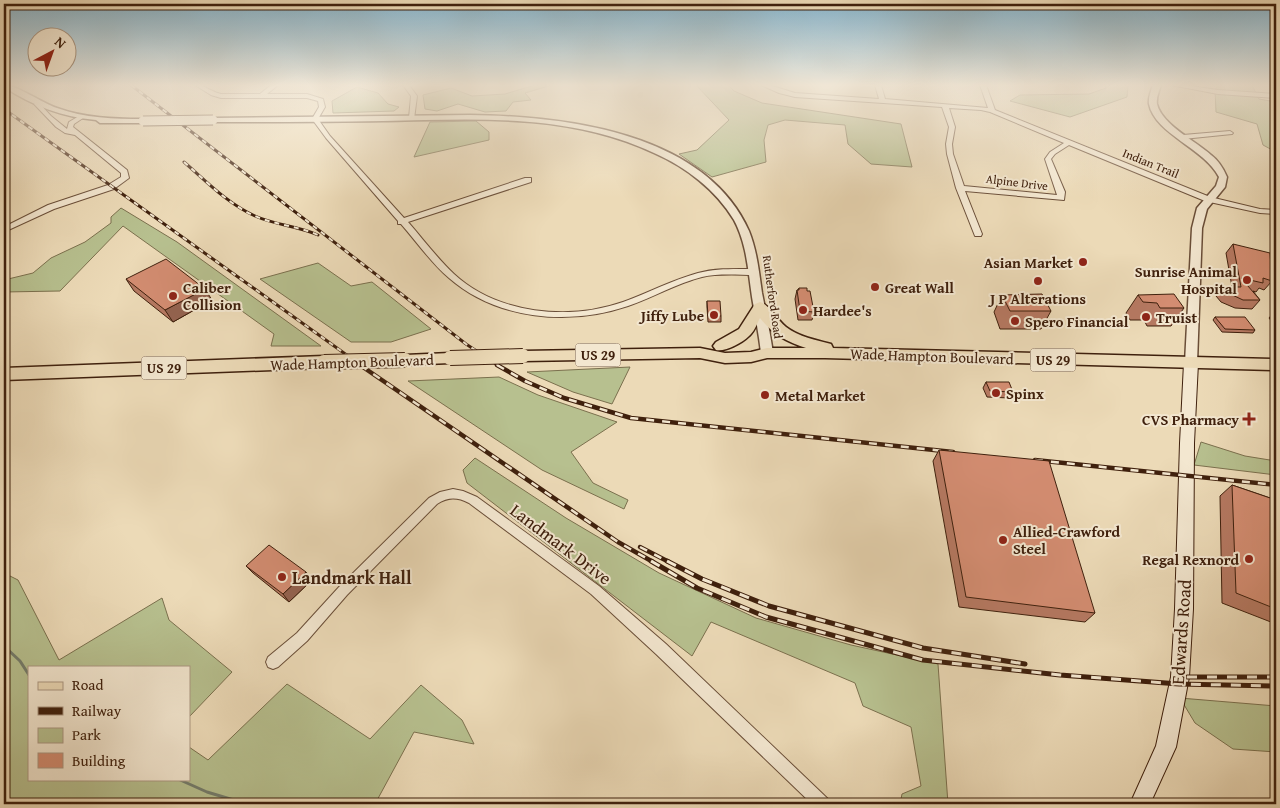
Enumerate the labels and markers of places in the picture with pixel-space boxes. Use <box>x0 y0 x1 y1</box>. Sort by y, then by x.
place label: Asian Market <box>984 252 1073 273</box>
marker: Asian Market <box>1077 256 1089 268</box>
place label: Sunrise Animal Hospital <box>1135 261 1237 299</box>
marker: Sunrise Animal Hospital <box>1241 274 1253 286</box>
marker: J P Alterations <box>1032 275 1044 287</box>
place label: Caliber Collision <box>183 277 241 315</box>
place label: Great Wall <box>885 277 954 298</box>
marker: Great Wall <box>869 281 881 293</box>
place label: J P Alterations <box>987 288 1086 309</box>
marker: Caliber Collision <box>167 290 179 302</box>
place label: Hardee's <box>813 300 872 321</box>
marker: Hardee's <box>797 304 809 316</box>
place label: Jiffy Lube <box>638 305 704 326</box>
place label: Truist <box>1156 307 1197 328</box>
marker: Jiffy Lube <box>708 309 720 321</box>
place label: Spero Financial <box>1025 311 1129 332</box>
marker: Truist <box>1140 311 1152 323</box>
marker: Spero Financial <box>1009 315 1021 327</box>
place label: Spinx <box>1006 383 1044 404</box>
place label: Metal Market <box>775 385 866 406</box>
marker: Spinx <box>990 387 1002 399</box>
marker: Metal Market <box>759 389 771 401</box>
place label: CVS Pharmacy <box>1142 409 1239 430</box>
marker: CVS Pharmacy <box>1243 413 1255 425</box>
place label: Allied-Crawford Steel <box>1013 521 1120 559</box>
marker: Allied-Crawford Steel <box>997 534 1009 546</box>
place label: Regal Rexnord <box>1142 549 1239 570</box>
marker: Regal Rexnord <box>1243 553 1255 565</box>
place label: Landmark Hall <box>292 564 412 591</box>
marker: Landmark Hall <box>276 571 288 583</box>

